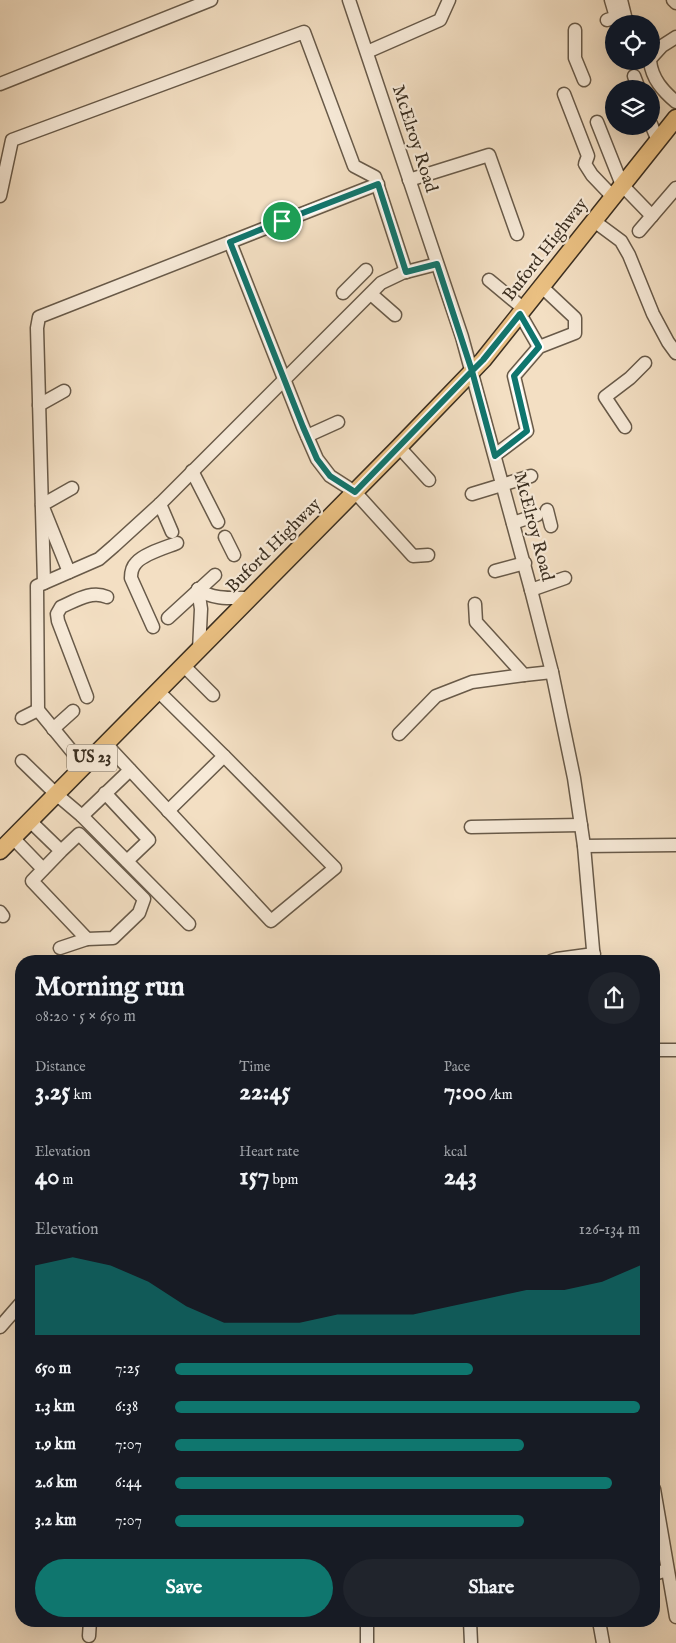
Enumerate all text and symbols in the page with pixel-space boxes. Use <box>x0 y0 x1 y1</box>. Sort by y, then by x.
map controls <box>605 15 660 135</box>
button: locate <box>605 15 660 70</box>
button: layers <box>605 80 660 135</box>
street label: McElroy Road <box>386 82 442 196</box>
street label: Buford Highway <box>498 194 594 306</box>
pin <box>261 200 303 242</box>
icon: arrive <box>268 207 296 235</box>
street label: McElroy Road <box>507 470 559 584</box>
street label: Buford Highway <box>222 494 326 598</box>
road number: US 23 <box>67 744 117 771</box>
text: Morning run <box>35 970 185 1005</box>
button: share <box>588 972 640 1024</box>
text: 08:20 · 5 × 650 m <box>35 1007 136 1027</box>
text: Distance <box>35 1058 86 1076</box>
text: Time <box>239 1058 270 1076</box>
text: Pace <box>444 1058 470 1076</box>
text: 3.25 <box>35 1076 70 1108</box>
text: 22:45 <box>239 1076 291 1108</box>
text: 7:00 <box>444 1076 487 1108</box>
text: km <box>70 1086 92 1104</box>
text: /km <box>487 1086 513 1104</box>
text: Elevation <box>35 1143 91 1161</box>
text: Heart rate <box>239 1143 299 1161</box>
text: kcal <box>444 1143 467 1161</box>
text: 40 <box>35 1161 60 1193</box>
text: 157 <box>239 1161 269 1193</box>
text: 243 <box>444 1161 477 1193</box>
text: m <box>60 1171 73 1189</box>
text: bpm <box>269 1171 298 1189</box>
text: Elevation <box>35 1220 98 1240</box>
text: 126–134 m <box>579 1220 640 1240</box>
text: 650 m <box>35 1359 71 1379</box>
text: 7:25 <box>115 1359 140 1379</box>
text: 1.3 km <box>35 1397 75 1417</box>
text: 6:38 <box>115 1397 138 1417</box>
text: 1.9 km <box>35 1435 76 1455</box>
text: 7:07 <box>115 1435 142 1455</box>
text: 2.6 km <box>35 1473 77 1493</box>
text: 6:44 <box>115 1473 142 1493</box>
text: 3.2 km <box>35 1511 76 1531</box>
text: 7:07 <box>115 1511 142 1531</box>
button: Save <box>35 1559 333 1617</box>
button: Share <box>343 1559 640 1617</box>

